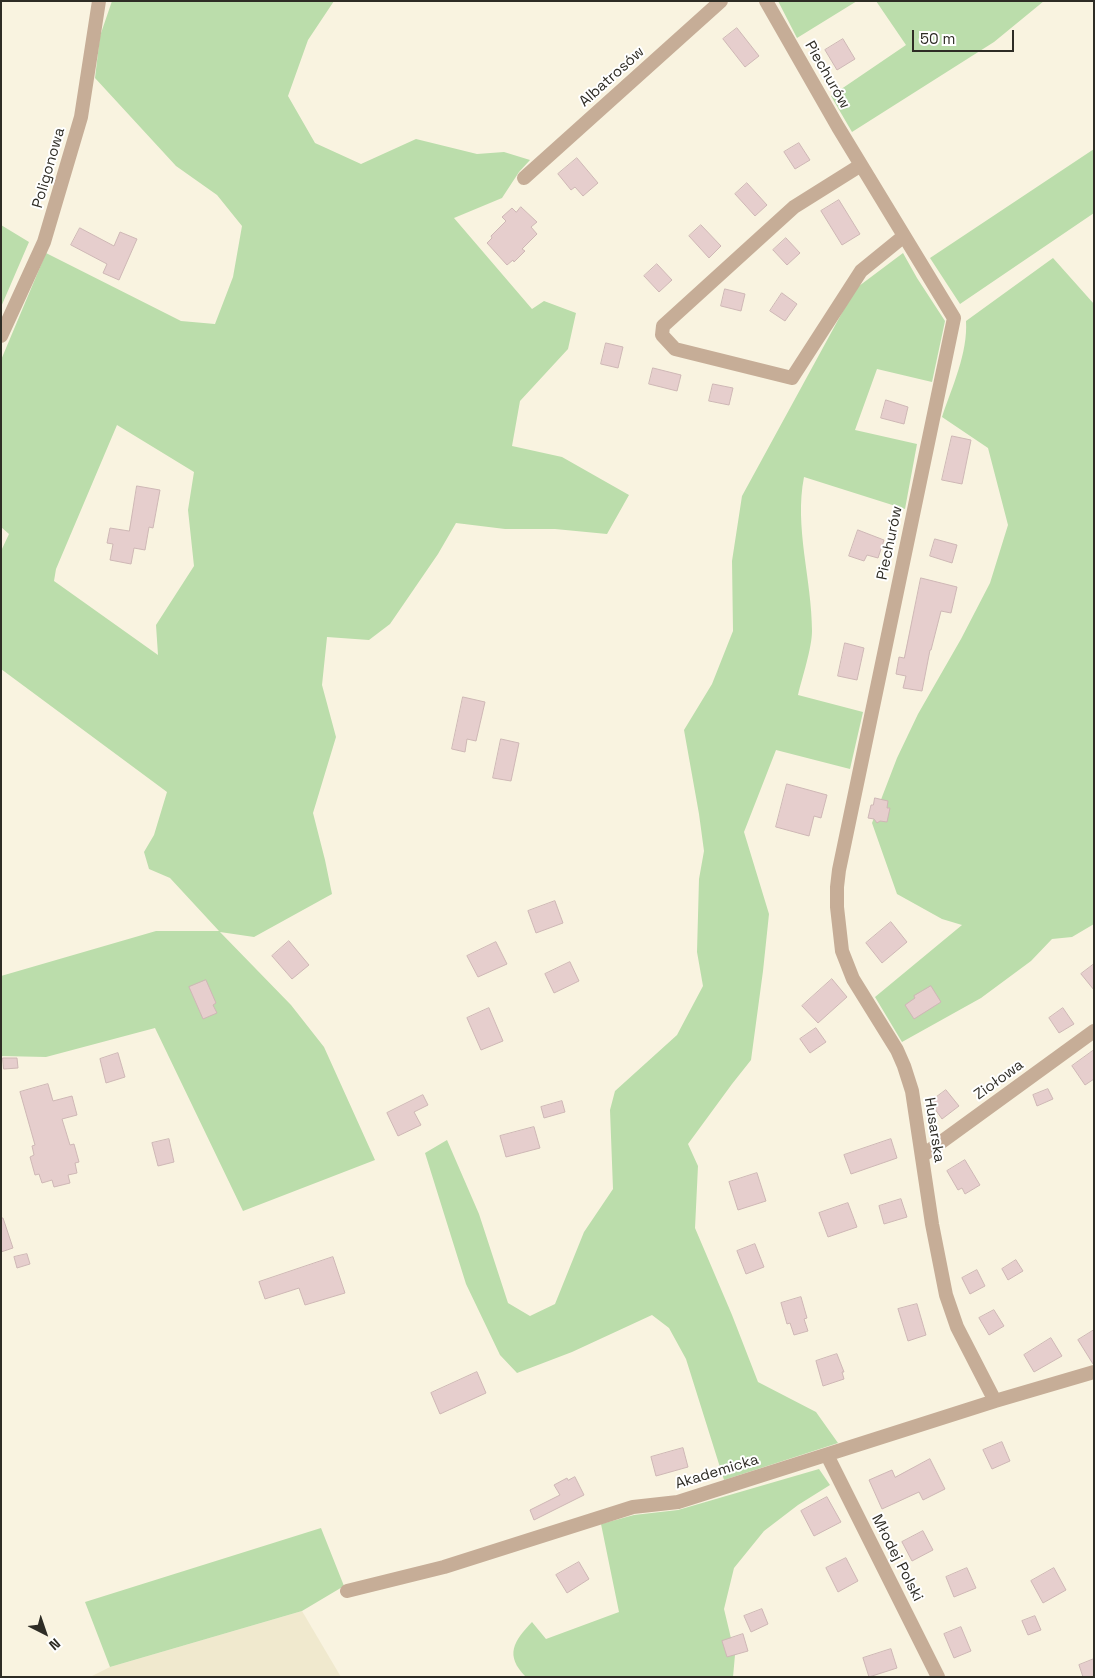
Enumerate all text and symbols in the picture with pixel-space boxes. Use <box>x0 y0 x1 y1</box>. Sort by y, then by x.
scale bar <box>915 20 1018 52</box>
text: 50 m <box>920 29 955 48</box>
street label: Piechurów <box>800 38 854 112</box>
street label: Albatrosów <box>576 43 648 111</box>
street label: Poligonowa <box>29 126 69 210</box>
street label: Piechurów <box>873 504 907 582</box>
street label: Ziołowa <box>971 1056 1027 1104</box>
street label: Husarska <box>920 1096 948 1164</box>
street label: Akademicka <box>673 1451 761 1493</box>
street label: Młodej Polski <box>867 1511 927 1605</box>
north arrow <box>20 1608 70 1658</box>
text: N <box>45 1634 64 1654</box>

